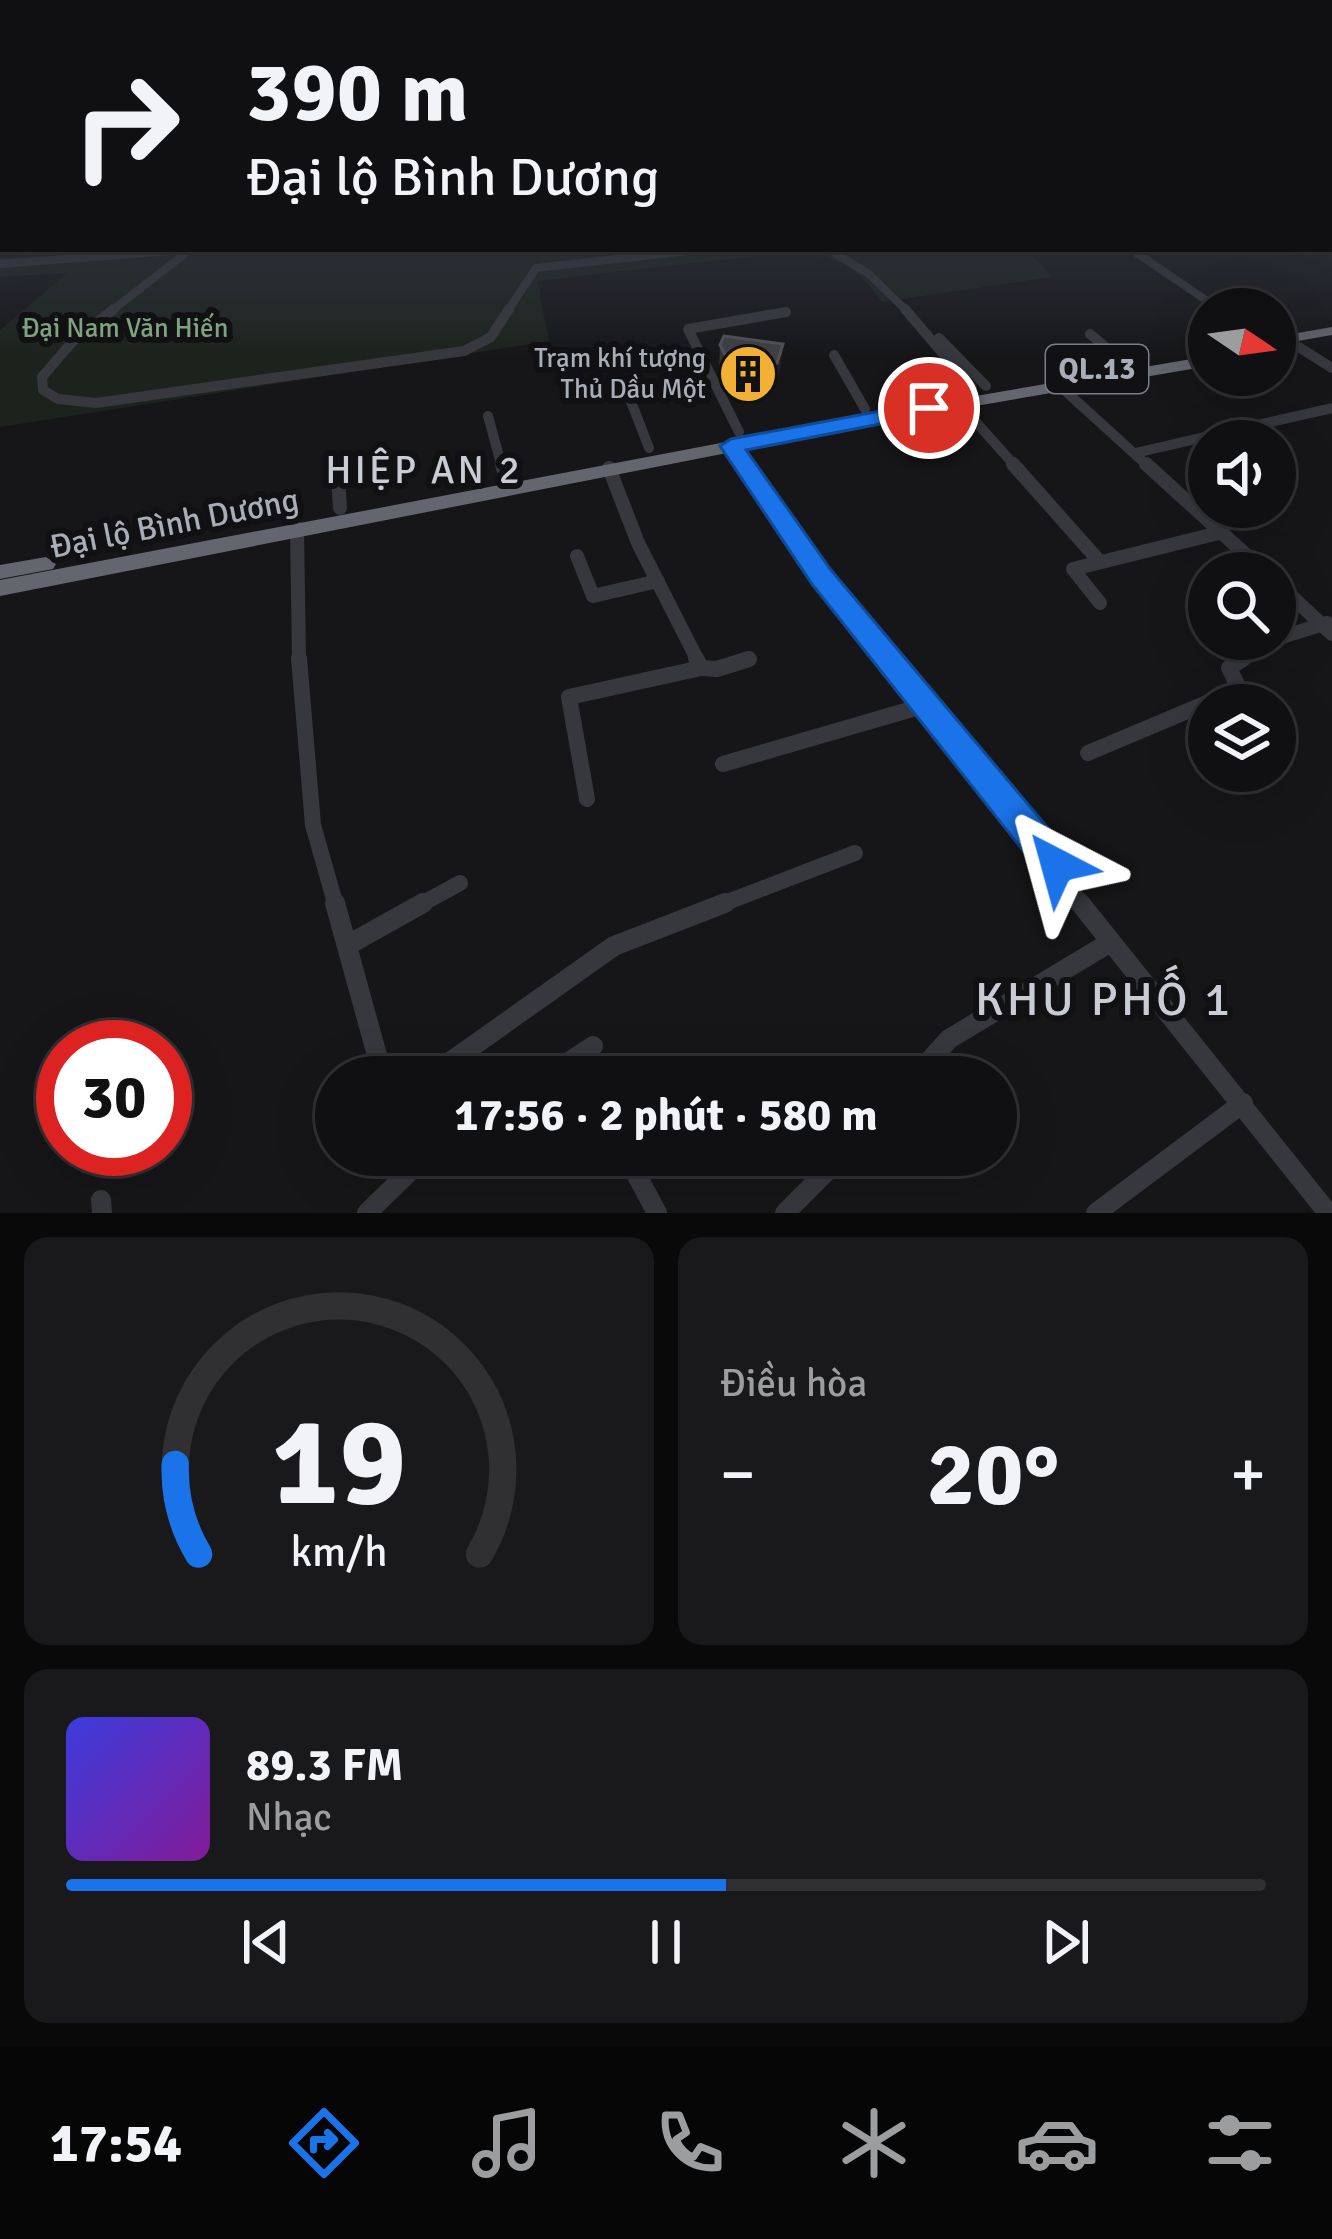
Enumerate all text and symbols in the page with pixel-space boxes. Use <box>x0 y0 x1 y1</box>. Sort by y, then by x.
text: 390 m <box>246 41 468 145</box>
icon: right <box>48 48 204 204</box>
text: Đại lộ Bình Dương <box>246 144 659 211</box>
north arrow <box>1188 288 1296 396</box>
map controls <box>1188 288 1296 792</box>
park label: Đại Nam Văn Hiến <box>22 312 228 345</box>
place label: Trạm khí tượng Thủ Dầu Một <box>534 342 706 406</box>
building icon: Trạm khí tượng Thủ Dầu Một <box>717 343 779 405</box>
road number: QL.13 <box>1046 345 1148 393</box>
pin <box>878 357 980 459</box>
icon: arrive <box>896 375 962 441</box>
button: sound <box>1188 420 1296 528</box>
district label: HIỆP AN 2 <box>325 446 523 494</box>
street label: Đại lộ Bình Dương <box>46 479 302 568</box>
button: search <box>1188 552 1296 660</box>
button: layers <box>1188 684 1296 792</box>
position arrow <box>994 802 1120 928</box>
district label: KHU PHỐ 1 <box>975 964 1233 1029</box>
speed limit sign: 30 <box>36 1020 192 1176</box>
text: 17:56 · 2 phút · 580 m <box>454 1088 878 1143</box>
text: Điều hòa <box>720 1359 867 1407</box>
text: 19 <box>272 1386 406 1539</box>
text: 20° <box>926 1419 1060 1530</box>
text: − <box>720 1434 756 1515</box>
text: + <box>1230 1434 1266 1515</box>
text: km/h <box>290 1526 388 1579</box>
text: 89.3 FM <box>246 1738 403 1793</box>
text: Nhạc <box>246 1793 332 1841</box>
icon: previous <box>233 1909 299 1975</box>
icon: pause <box>633 1909 699 1975</box>
icon: next <box>1033 1909 1099 1975</box>
icon: directions <box>282 2101 366 2185</box>
icon: music <box>465 2101 549 2185</box>
icon: phone <box>648 2101 732 2185</box>
icon: climate <box>832 2101 916 2185</box>
icon: car <box>1015 2101 1099 2185</box>
icon: filters <box>1198 2101 1282 2185</box>
text: 17:54 <box>50 2110 182 2177</box>

